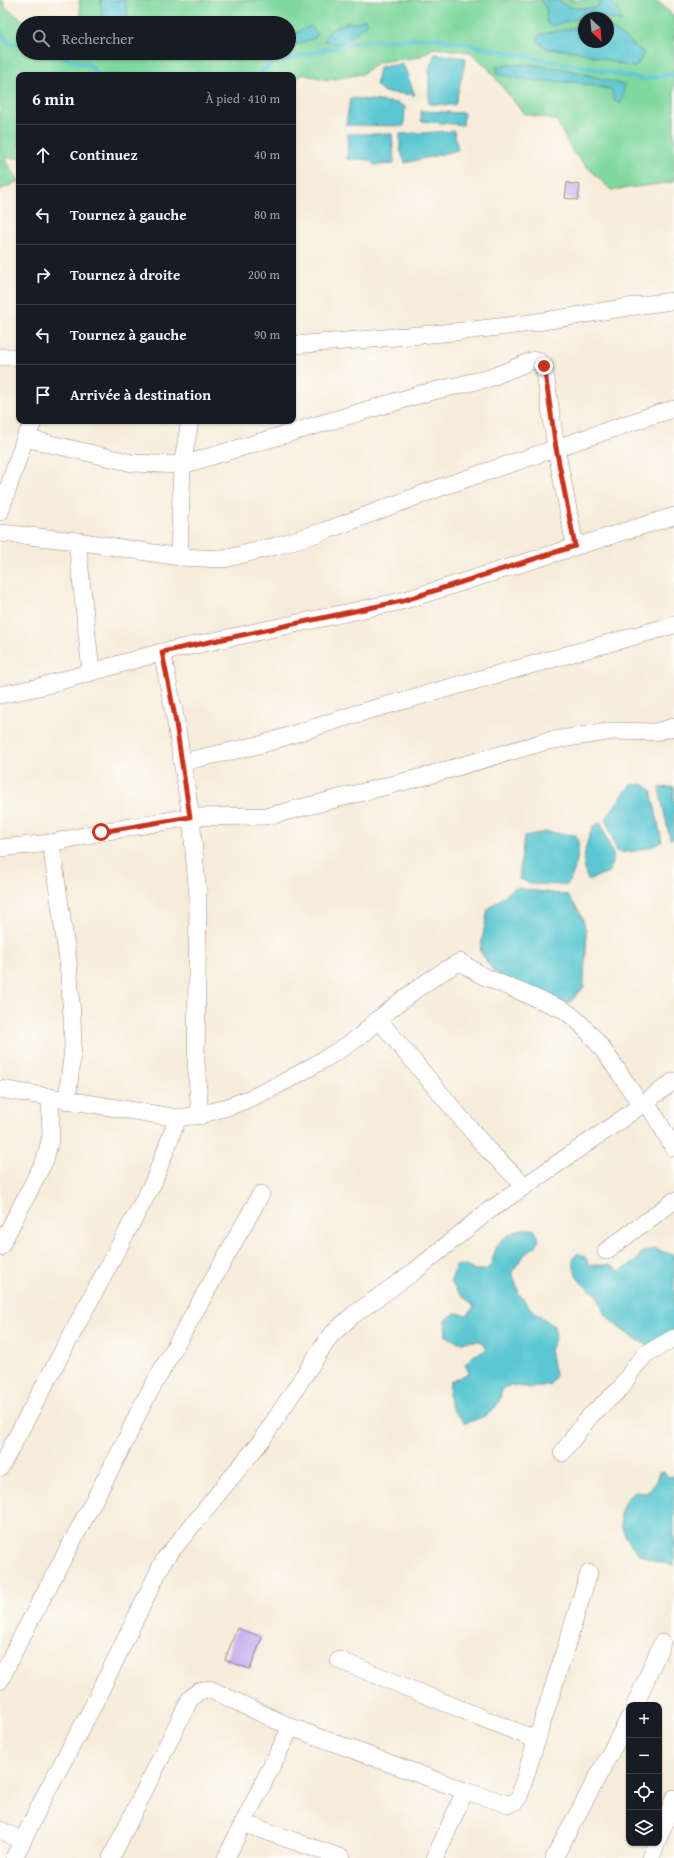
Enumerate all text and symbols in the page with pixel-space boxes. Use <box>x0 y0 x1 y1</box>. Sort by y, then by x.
north arrow <box>578 12 614 48</box>
search box <box>16 16 296 60</box>
icon: search <box>30 27 52 49</box>
text: Rechercher <box>62 28 134 49</box>
text: 6 min <box>32 86 74 111</box>
text: À pied · 410 m <box>205 89 280 108</box>
icon: ahead <box>32 144 54 166</box>
text: Continuez <box>70 144 138 165</box>
text: 40 m <box>254 145 280 164</box>
icon: left <box>32 204 54 226</box>
text: Tournez à gauche <box>70 204 187 225</box>
text: 80 m <box>254 205 280 224</box>
icon: right <box>32 264 54 286</box>
text: Tournez à droite <box>70 264 180 285</box>
text: 200 m <box>248 265 280 284</box>
icon: left <box>32 324 54 346</box>
text: Tournez à gauche <box>70 324 187 345</box>
text: 90 m <box>254 325 280 344</box>
route end <box>535 357 553 375</box>
icon: arrive <box>32 384 54 406</box>
text: Arrivée à destination <box>70 384 211 405</box>
route start <box>92 823 110 841</box>
map controls <box>626 1702 662 1846</box>
button: + <box>626 1702 662 1738</box>
button: − <box>626 1738 662 1774</box>
button: locate <box>626 1774 662 1810</box>
button: layers <box>626 1810 662 1846</box>

